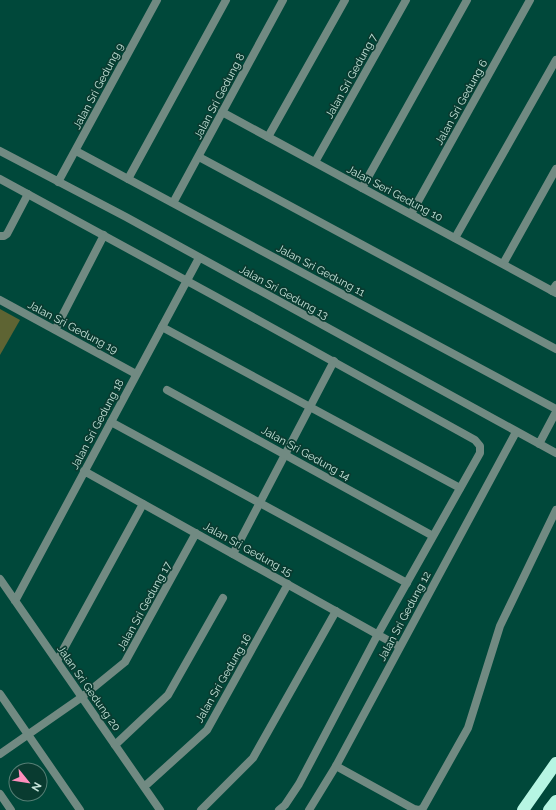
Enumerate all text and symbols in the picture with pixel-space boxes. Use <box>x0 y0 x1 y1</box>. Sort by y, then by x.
street label: Jalan Sri Gedung 7 <box>323 32 380 121</box>
street label: Jalan Sri Gedung 9 <box>70 41 127 131</box>
street label: Jalan Sri Gedung 8 <box>191 51 248 141</box>
street label: Jalan Sri Gedung 6 <box>433 57 490 147</box>
street label: Jalan Seri Gedung 10 <box>345 163 445 224</box>
street label: Jalan Sri Gedung 11 <box>274 242 367 299</box>
street label: Jalan Sri Gedung 13 <box>237 263 331 322</box>
street label: Jalan Sri Gedung 19 <box>26 298 120 357</box>
street label: Jalan Sri Gedung 18 <box>68 377 127 471</box>
street label: Jalan Sri Gedung 14 <box>259 424 352 483</box>
street label: Jalan Sri Gedung 15 <box>201 520 294 579</box>
street label: Jalan Sri Gedung 17 <box>115 560 174 653</box>
street label: Jalan Sri Gedung 12 <box>375 569 434 663</box>
street label: Jalan Sri Gedung 16 <box>193 631 254 725</box>
street label: Jalan Sri Gedung 20 <box>54 643 123 734</box>
north arrow <box>8 762 48 802</box>
text: N <box>28 780 44 794</box>

